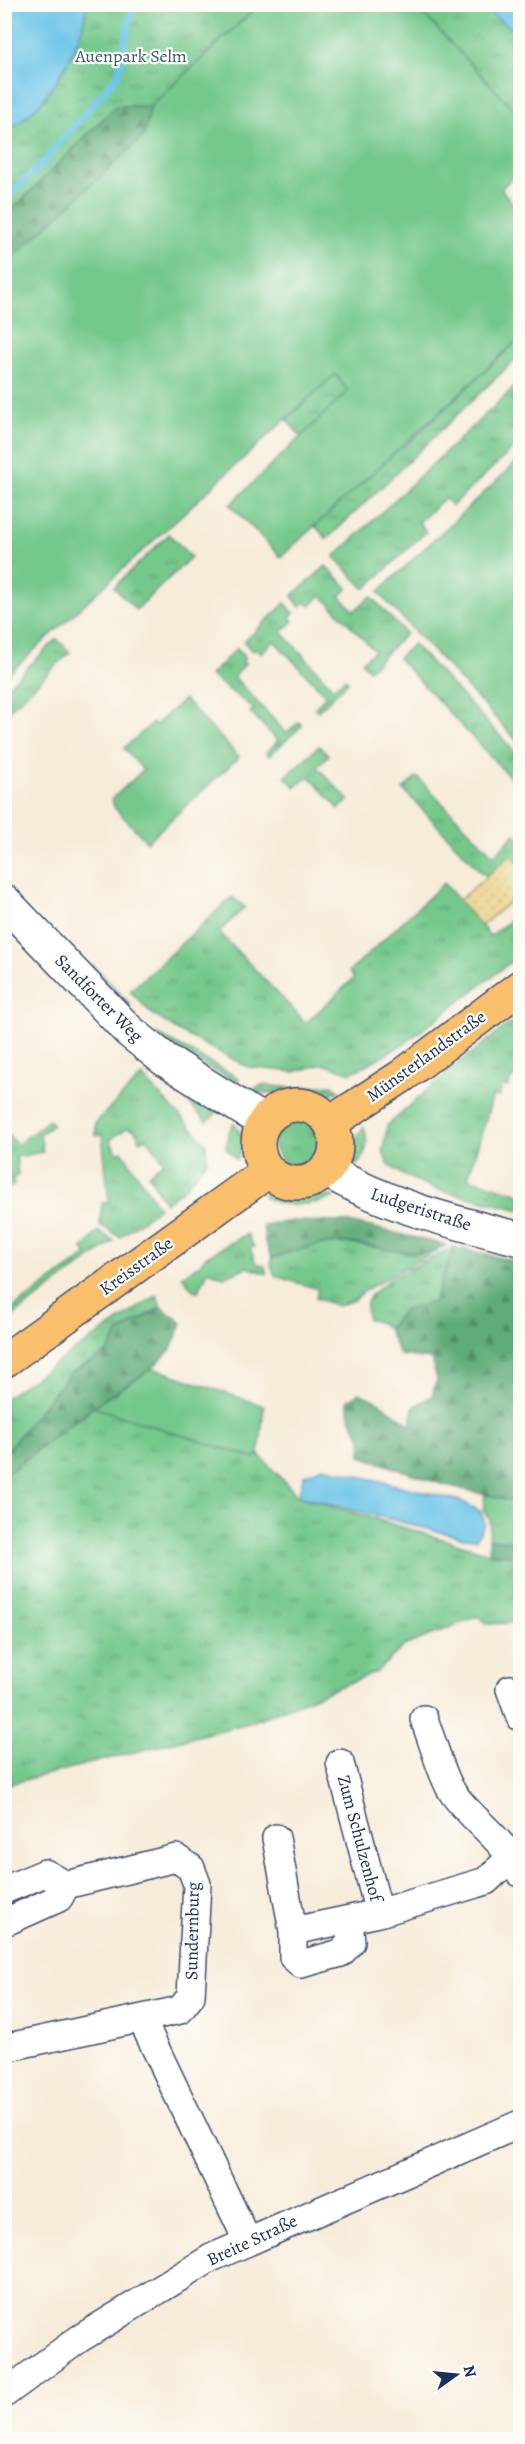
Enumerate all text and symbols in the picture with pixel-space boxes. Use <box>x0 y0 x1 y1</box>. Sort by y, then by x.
park label: Auenpark Selm <box>74 44 187 68</box>
street label: Sandforter Weg <box>50 949 148 1047</box>
street label: Münsterlandstraße <box>362 1005 490 1107</box>
street label: Ludgeristraße <box>368 1181 474 1237</box>
street label: Kreisstraße <box>94 1231 178 1301</box>
street label: Zum Schulzenhof <box>332 1772 389 1907</box>
street label: Sundernburg <box>179 1882 205 1980</box>
street label: Breite Straße <box>203 2209 301 2271</box>
north arrow <box>426 2345 486 2405</box>
text: N <box>457 2363 482 2380</box>

